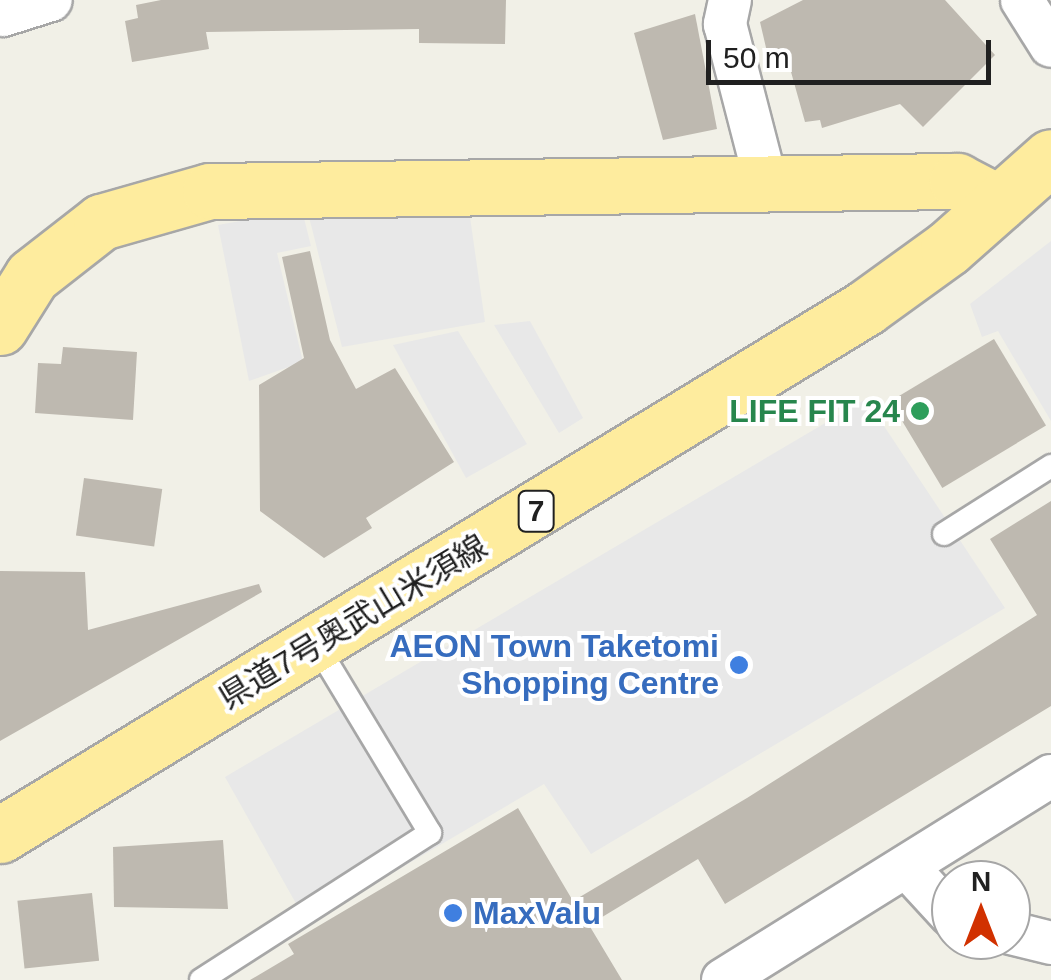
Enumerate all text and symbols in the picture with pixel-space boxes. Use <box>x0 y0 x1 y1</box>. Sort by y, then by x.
scale bar <box>711 20 996 82</box>
text: 50 m <box>723 41 790 74</box>
place label: LIFE FIT 24 <box>729 392 900 430</box>
marker: LIFE FIT 24 <box>909 400 931 422</box>
road number: 7 <box>516 486 556 536</box>
street label: 県道7号奥武山米須線 <box>212 527 494 717</box>
place label: AEON Town Taketomi Shopping Centre <box>390 628 719 703</box>
marker: AEON Town Taketomi Shopping Centre <box>728 654 750 676</box>
north arrow <box>931 860 1031 960</box>
text: N <box>971 866 991 897</box>
place label: MaxValu <box>473 894 601 932</box>
marker: MaxValu <box>442 902 464 924</box>

